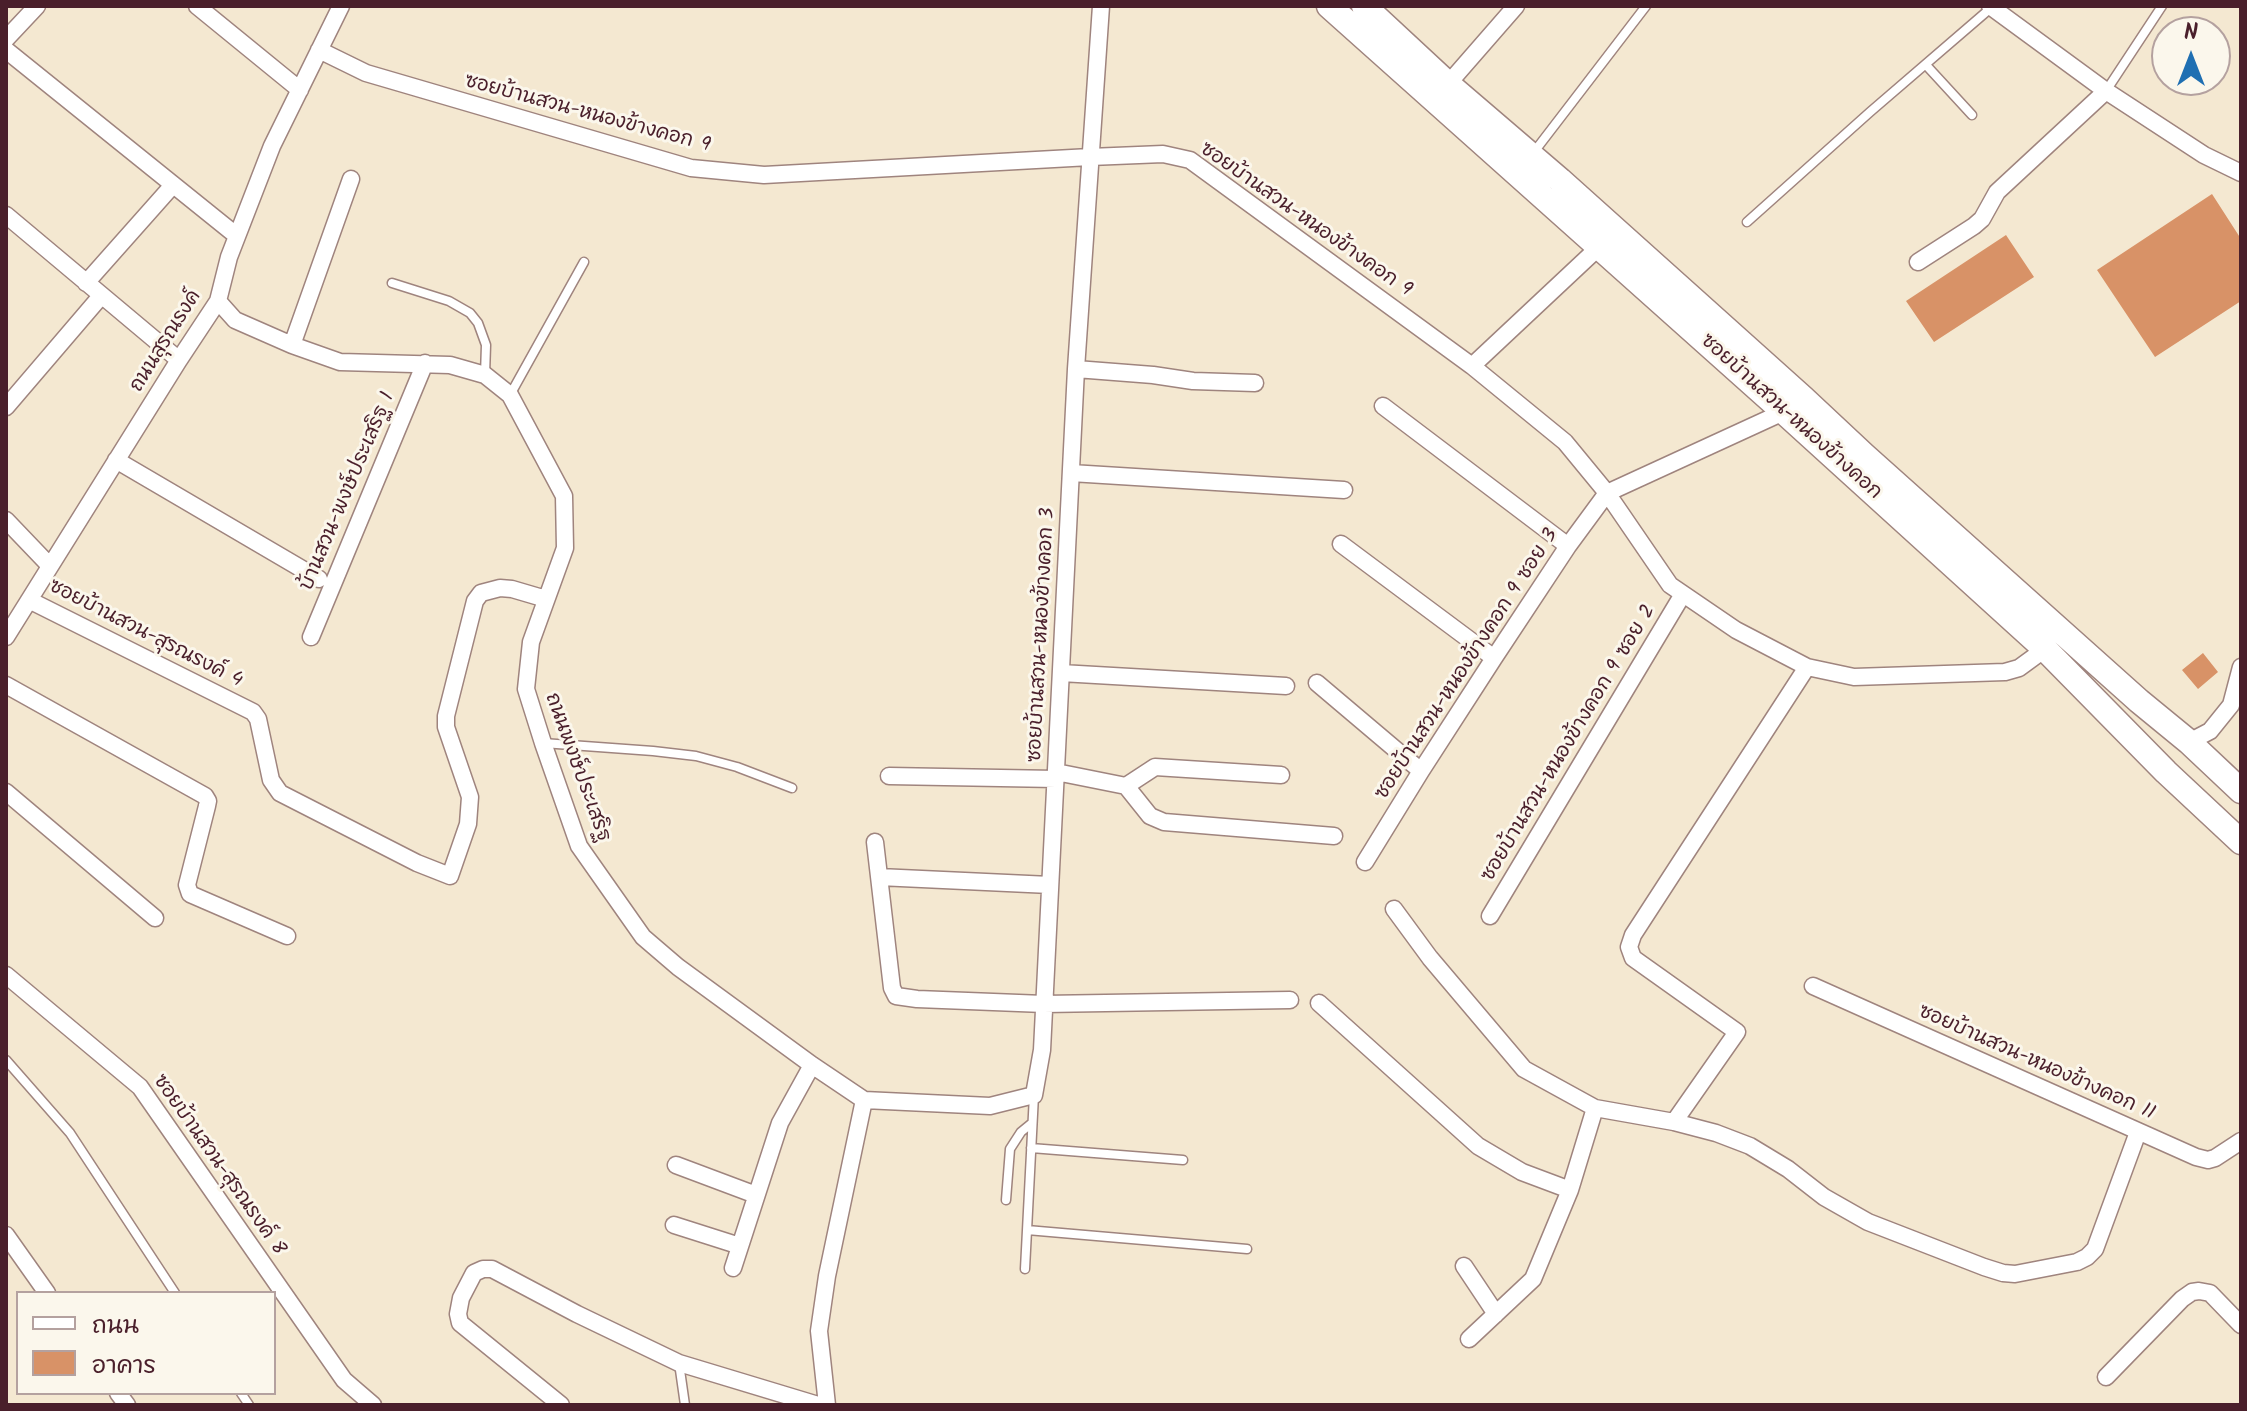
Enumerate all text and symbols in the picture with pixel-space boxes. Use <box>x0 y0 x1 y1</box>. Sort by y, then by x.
north arrow <box>2151 16 2231 96</box>
text: N <box>2184 16 2198 51</box>
street label: ซอยบ้านสวน-หนองข้างคอก 9 <box>461 71 713 159</box>
street label: ซอยบ้านสวน-หนองข้างคอก 9 <box>1194 138 1416 304</box>
street label: ถนนสุรณรงค์ <box>126 287 208 397</box>
street label: ซอยบ้านสวน-หนองข้างคอก <box>1694 330 1886 506</box>
street label: บ้านสวน-พงษ์ประเสริฐ 1 <box>296 389 402 595</box>
street label: ซอยบ้านสวน-หนองข้างคอก 3 <box>1024 507 1062 763</box>
street label: ซอยบ้านสวน-หนองข้างคอก 9 ซอย 3 <box>1371 525 1565 805</box>
street label: ซอยบ้านสวน-สุรณรงค์ 4 <box>44 576 246 694</box>
street label: ซอยบ้านสวน-หนองข้างคอก 9 ซอย 2 <box>1478 601 1662 887</box>
street label: ถนนพงษ์ประเสริฐ <box>538 690 614 846</box>
street label: ซอยบ้านสวน-หนองข้างคอก 11 <box>1914 1001 2158 1127</box>
street label: ซอยบ้านสวน-สุรณรงค์ 8 <box>146 1071 290 1261</box>
legend <box>16 1291 276 1395</box>
text: ถนน <box>92 1307 139 1346</box>
text: อาคาร <box>92 1347 156 1386</box>

